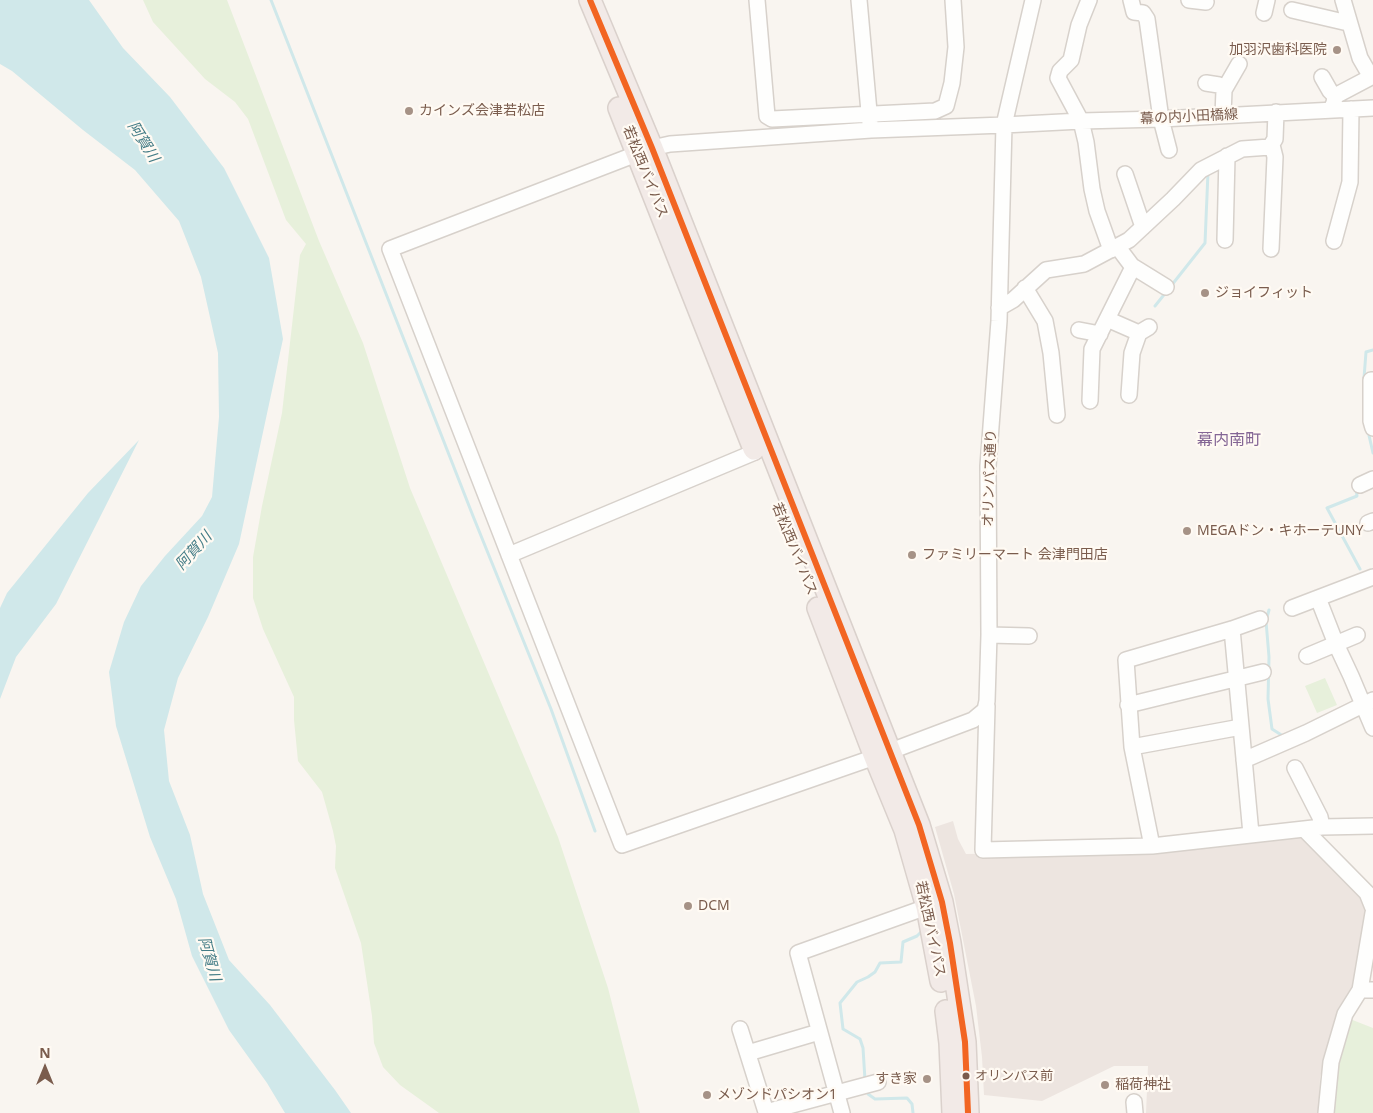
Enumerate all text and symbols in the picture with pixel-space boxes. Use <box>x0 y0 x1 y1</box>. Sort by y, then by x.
place label: 加羽沢歯科医院 <box>1229 42 1327 58</box>
marker: 加羽沢歯科医院 <box>1331 44 1343 56</box>
place label: カインズ会津若松店 <box>419 103 545 119</box>
marker: カインズ会津若松店 <box>403 105 415 117</box>
street label: 幕の内小田橋線 <box>1140 106 1238 128</box>
water label: 阿賀川 <box>123 118 163 166</box>
street label: 若松西バイパス <box>619 123 671 221</box>
place label: ジョイフィット <box>1215 285 1313 301</box>
marker: ジョイフィット <box>1199 287 1211 299</box>
street label: オリンパス通り <box>980 429 1000 527</box>
district label: 幕内南町 <box>1197 430 1261 450</box>
street label: 若松西バイパス <box>768 500 820 598</box>
place label: MEGAドン・キホーテUNY <box>1197 523 1363 539</box>
marker: MEGAドン・キホーテUNY <box>1181 525 1193 537</box>
water label: 阿賀川 <box>172 528 216 574</box>
place label: ファミリーマート 会津門田店 <box>922 547 1108 563</box>
marker: ファミリーマート 会津門田店 <box>906 549 918 561</box>
street label: 若松西バイパス <box>912 879 948 979</box>
place label: DCM <box>698 898 730 914</box>
marker: DCM <box>682 900 694 912</box>
water label: 阿賀川 <box>194 935 224 983</box>
north arrow <box>20 1043 70 1093</box>
text: N <box>39 1043 51 1062</box>
place label: オリンパス前 <box>975 1068 1053 1084</box>
place label: すき家 <box>875 1071 917 1087</box>
marker: オリンパス前 <box>961 1071 971 1081</box>
marker: すき家 <box>921 1073 933 1085</box>
place label: 稲荷神社 <box>1115 1077 1171 1093</box>
marker: 稲荷神社 <box>1099 1079 1111 1091</box>
place label: メゾンドパシオン1 <box>717 1087 837 1103</box>
marker: メゾンドパシオン1 <box>701 1089 713 1101</box>

